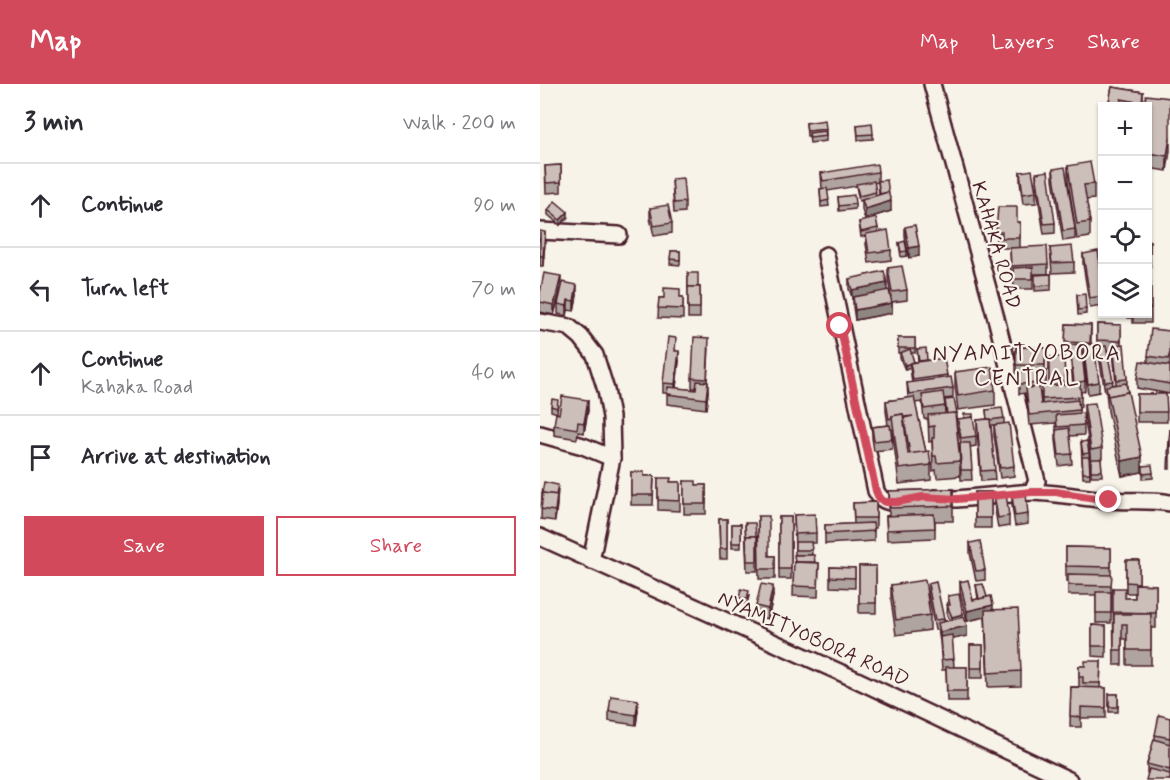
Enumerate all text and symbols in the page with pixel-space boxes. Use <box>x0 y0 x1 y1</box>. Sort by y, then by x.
text: Map <box>30 24 81 61</box>
text: Map <box>920 28 958 56</box>
text: Layers <box>991 28 1054 56</box>
text: Share <box>1087 28 1140 56</box>
map controls <box>1098 102 1152 318</box>
button: + <box>1098 102 1152 156</box>
text: 3 min <box>24 106 84 140</box>
text: Walk · 200 m <box>403 110 516 137</box>
button: − <box>1098 156 1152 210</box>
street label: KAHAKA ROAD <box>964 178 1027 312</box>
icon: ahead <box>24 189 57 222</box>
text: Continue <box>81 191 163 219</box>
text: 90 m <box>473 192 516 219</box>
button: locate <box>1098 210 1152 264</box>
button: layers <box>1098 264 1152 318</box>
icon: left <box>24 273 57 306</box>
text: Turn left <box>81 275 169 303</box>
text: 70 m <box>471 276 516 303</box>
route start <box>826 312 852 338</box>
district label: NYAMITYOBORA CENTRAL <box>932 340 1122 393</box>
text: Continue <box>81 346 163 374</box>
icon: ahead <box>24 357 57 390</box>
text: 40 m <box>472 360 516 387</box>
text: Kahaka Road <box>81 374 193 401</box>
icon: arrive <box>24 441 57 474</box>
text: Arrive at destination <box>81 443 271 471</box>
route end <box>1095 486 1121 512</box>
button: Save <box>24 516 264 576</box>
button: Share <box>276 516 516 576</box>
street label: NYAMITYOBORA ROAD <box>713 585 913 694</box>

